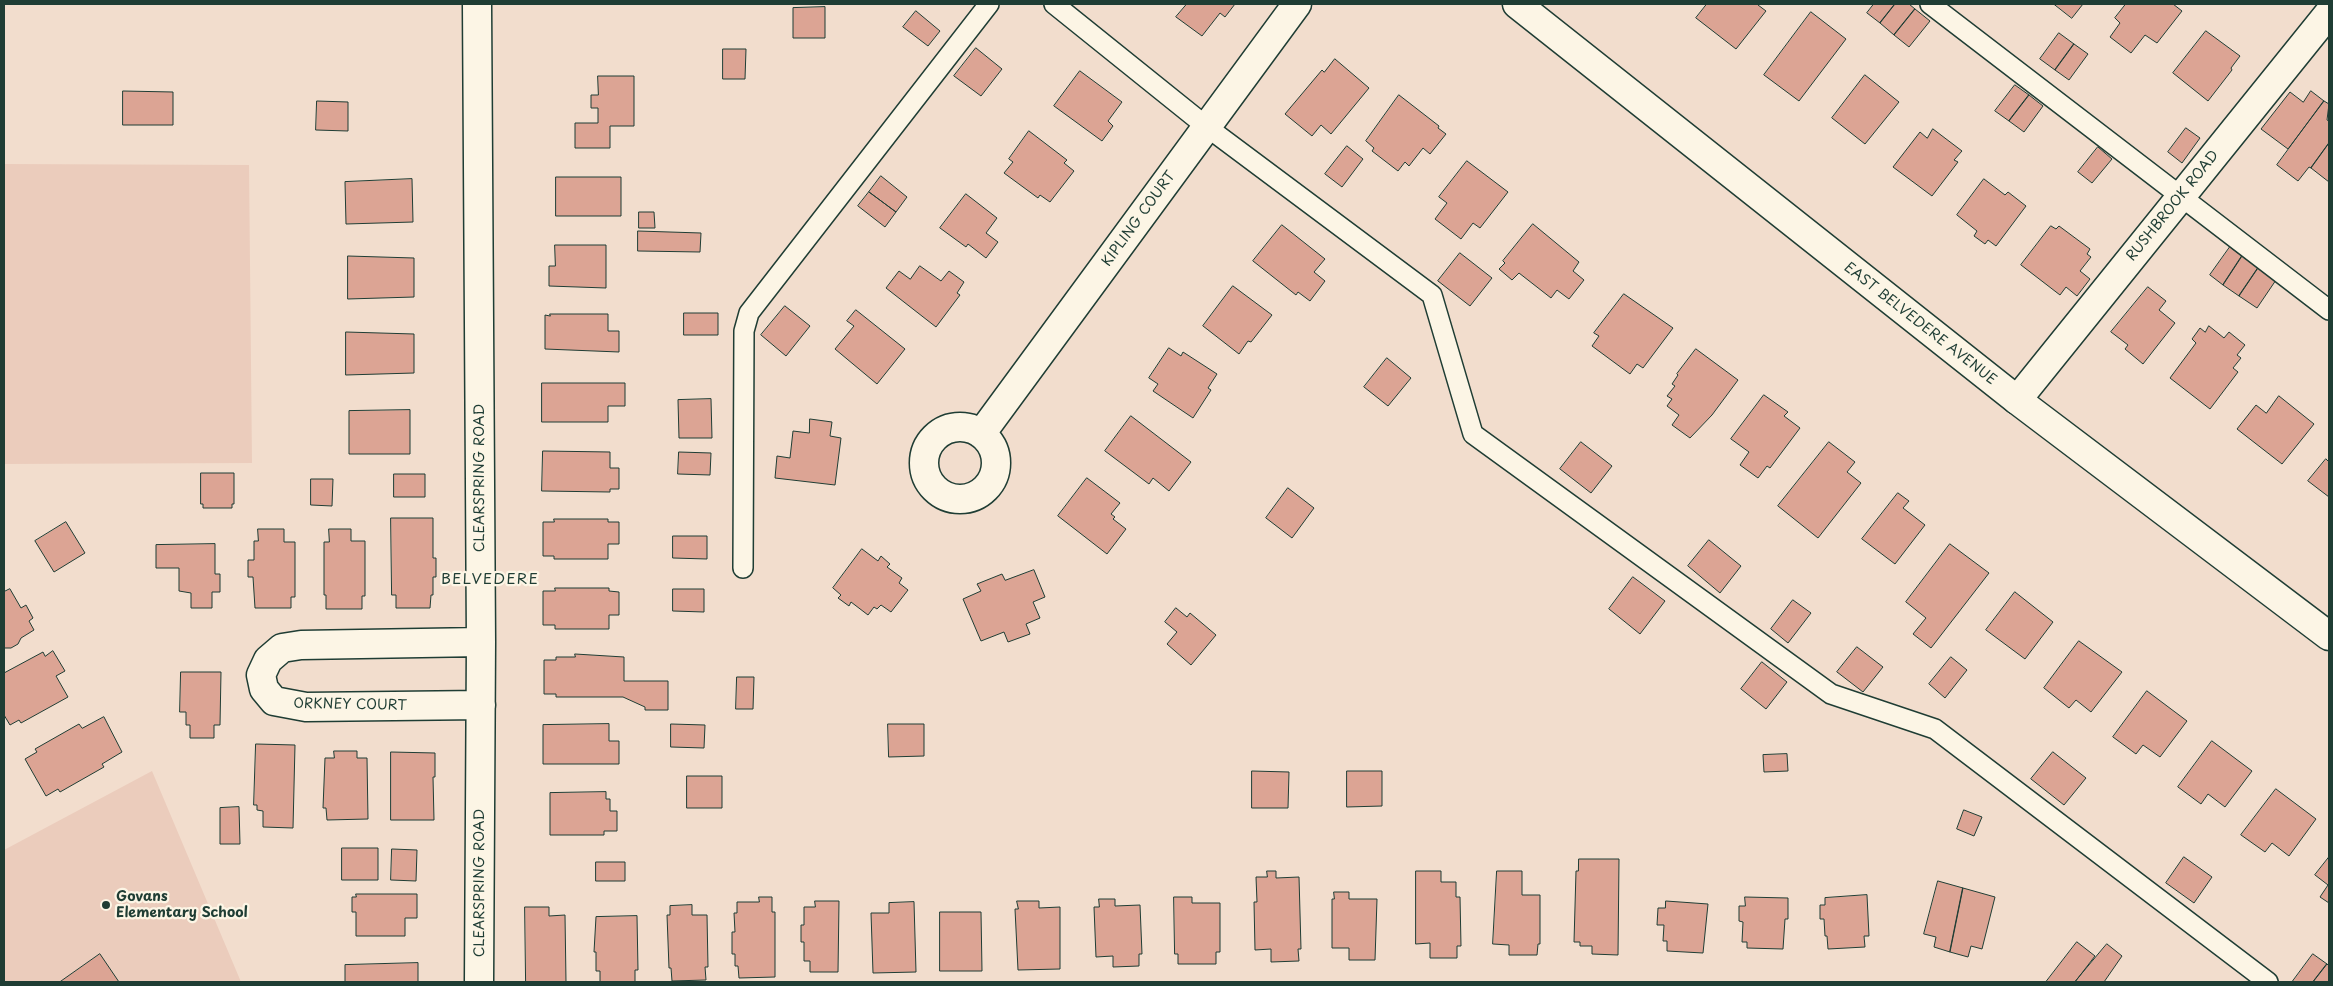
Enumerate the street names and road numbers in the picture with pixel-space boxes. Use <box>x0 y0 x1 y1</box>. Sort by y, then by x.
street label: RUSHBROOK ROAD <box>2123 147 2223 265</box>
street label: KIPLING COURT <box>1099 168 1179 270</box>
street label: EAST BELVEDERE AVENUE <box>1840 259 2000 389</box>
street label: CLEARSPRING ROAD <box>472 404 488 552</box>
street label: ORKNEY COURT <box>293 696 407 714</box>
street label: CLEARSPRING ROAD <box>472 809 488 957</box>

